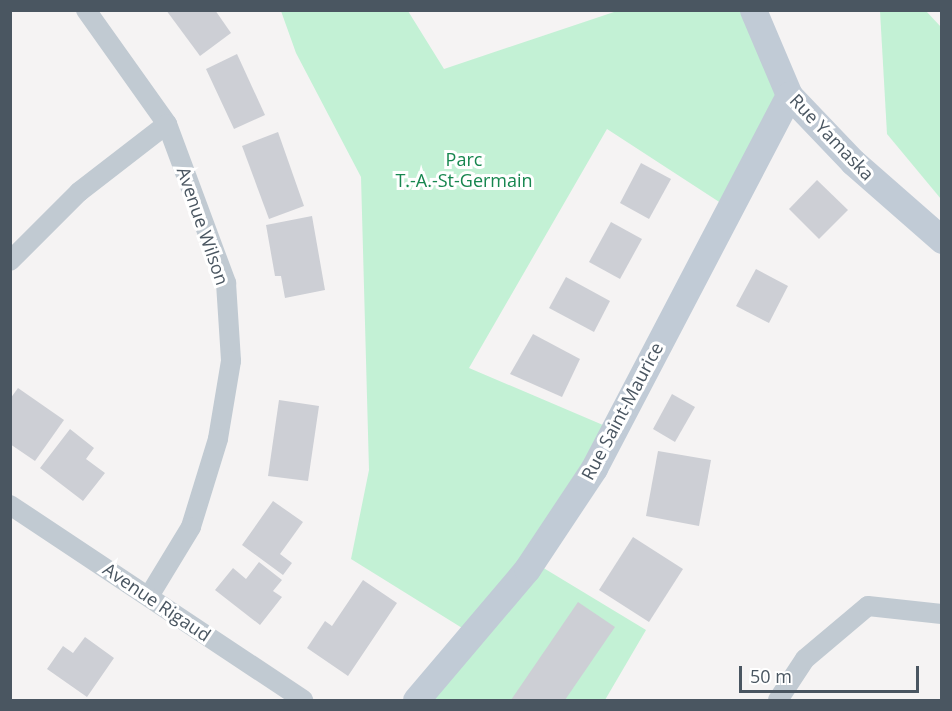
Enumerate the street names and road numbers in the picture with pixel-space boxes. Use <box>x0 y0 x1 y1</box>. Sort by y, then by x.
street label: Rue Yamaska <box>785 89 879 185</box>
street label: Avenue Wilson <box>173 164 233 288</box>
street label: Rue Saint-Maurice <box>577 339 667 483</box>
street label: Avenue Rigaud <box>99 558 215 646</box>

